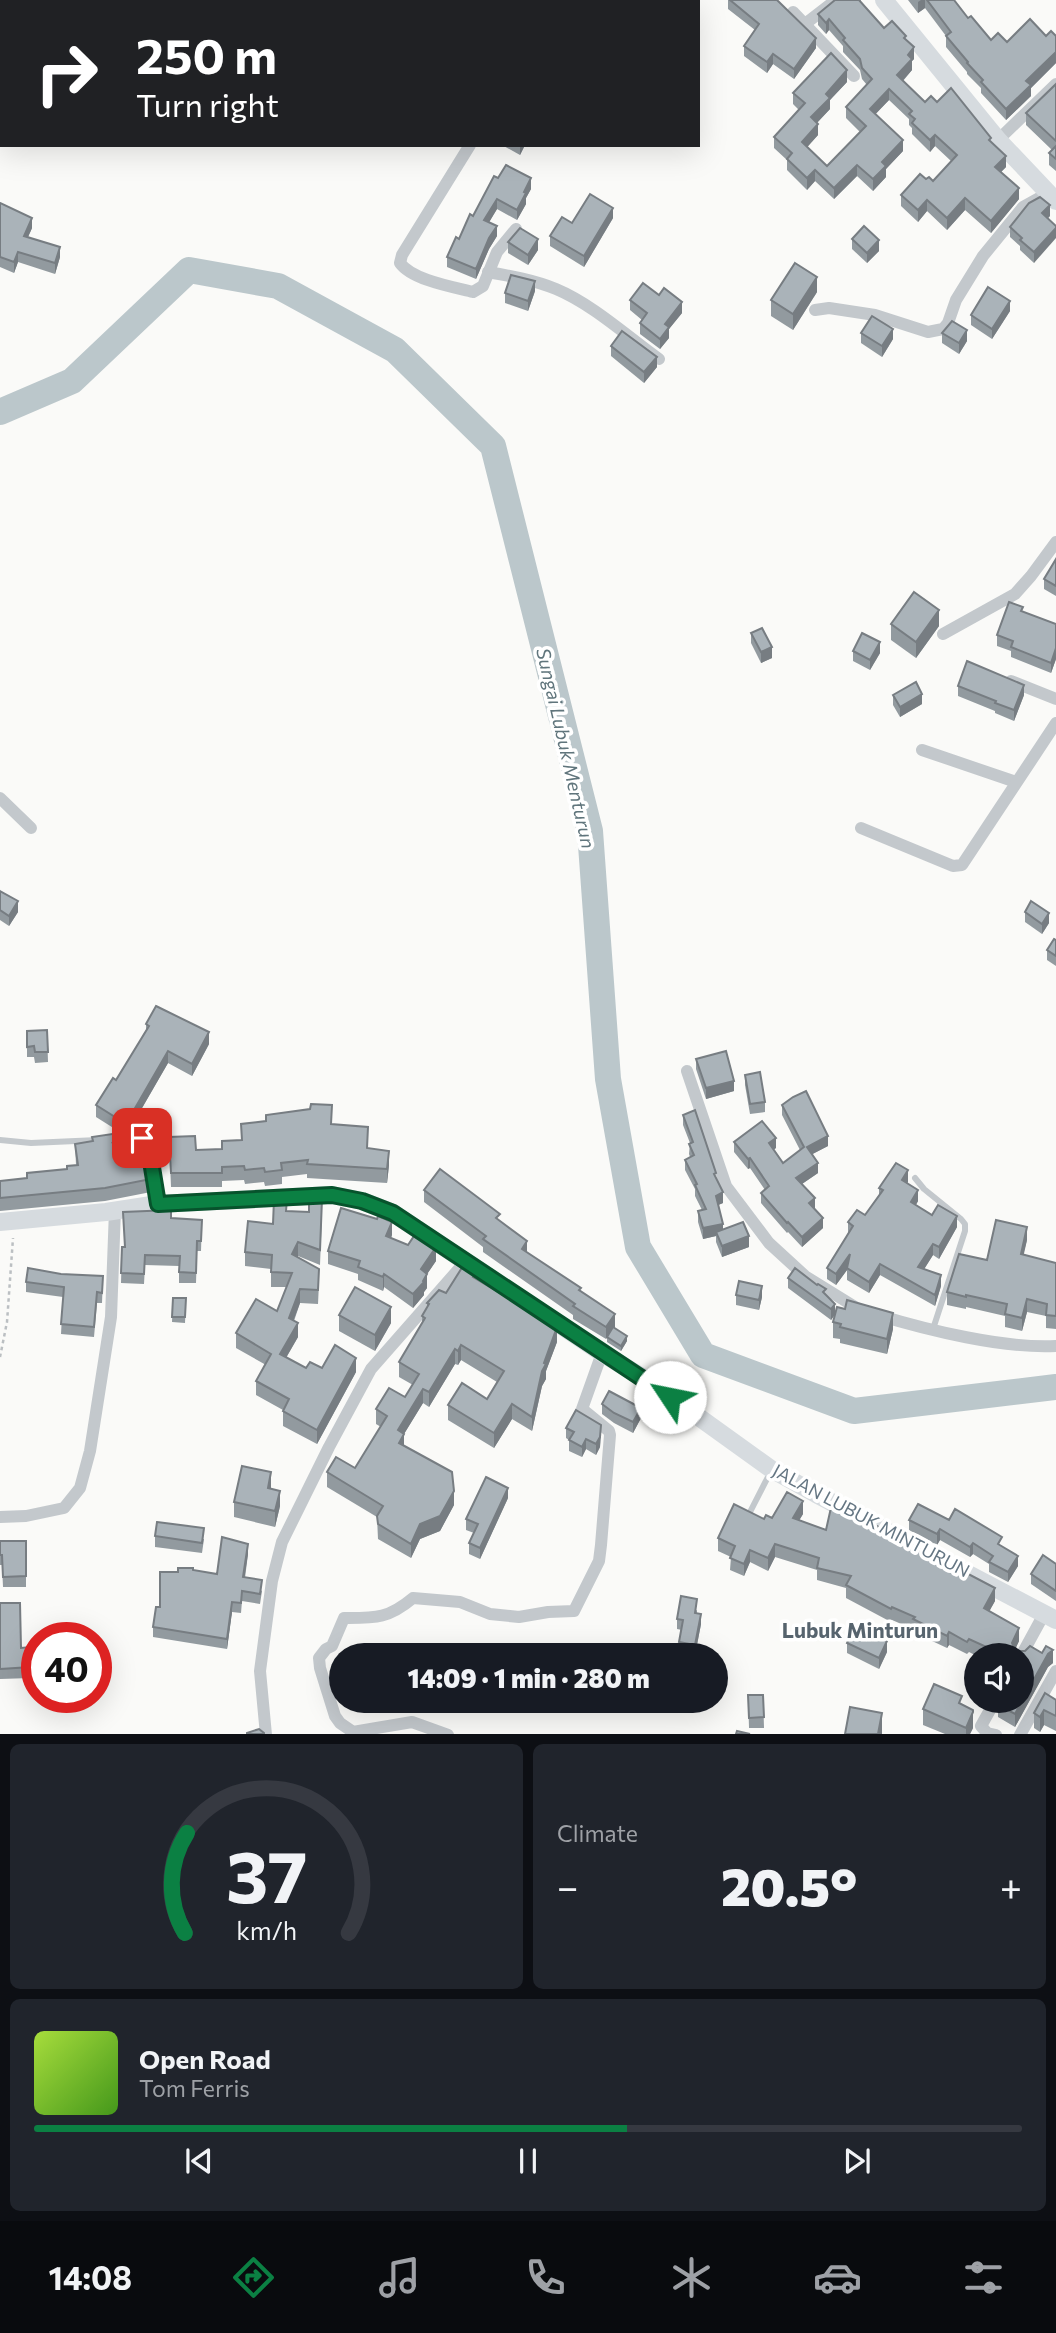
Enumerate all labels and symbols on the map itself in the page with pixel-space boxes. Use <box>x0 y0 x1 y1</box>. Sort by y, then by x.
water label: Sungai Lubuk Menturun <box>532 645 601 850</box>
pin <box>112 1108 172 1168</box>
position arrow <box>633 1360 707 1434</box>
street label: JALAN LUBUK MINTURUN <box>769 1459 974 1581</box>
district label: Lubuk Minturun <box>782 1617 938 1642</box>
speed limit sign: 40 <box>21 1622 112 1713</box>

